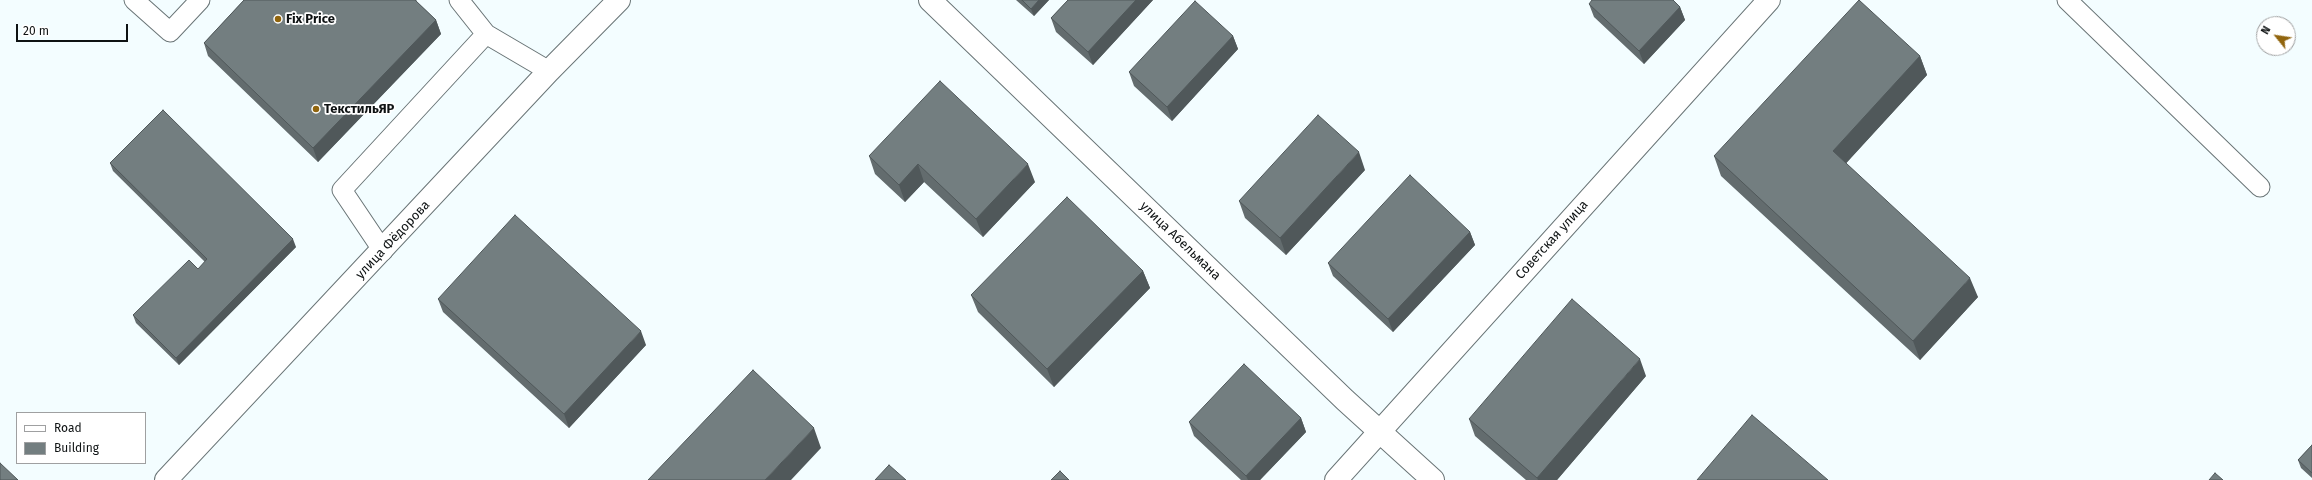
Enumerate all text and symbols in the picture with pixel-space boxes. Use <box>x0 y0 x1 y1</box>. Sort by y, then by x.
place label: Fix Price <box>286 11 335 27</box>
marker: Fix Price <box>273 14 283 24</box>
scale bar <box>18 16 130 42</box>
north arrow <box>2256 16 2296 56</box>
text: 20 m <box>23 24 49 38</box>
text: N <box>2259 24 2273 37</box>
place label: ТекстильЯР <box>324 101 394 117</box>
marker: ТекстильЯР <box>311 104 321 114</box>
street label: улица Фёдорова <box>353 197 433 283</box>
street label: Советская улица <box>1512 197 1592 283</box>
street label: улица Абельмана <box>1136 198 1224 284</box>
legend <box>16 412 146 464</box>
text: Road <box>54 421 82 435</box>
text: Building <box>54 441 99 455</box>

